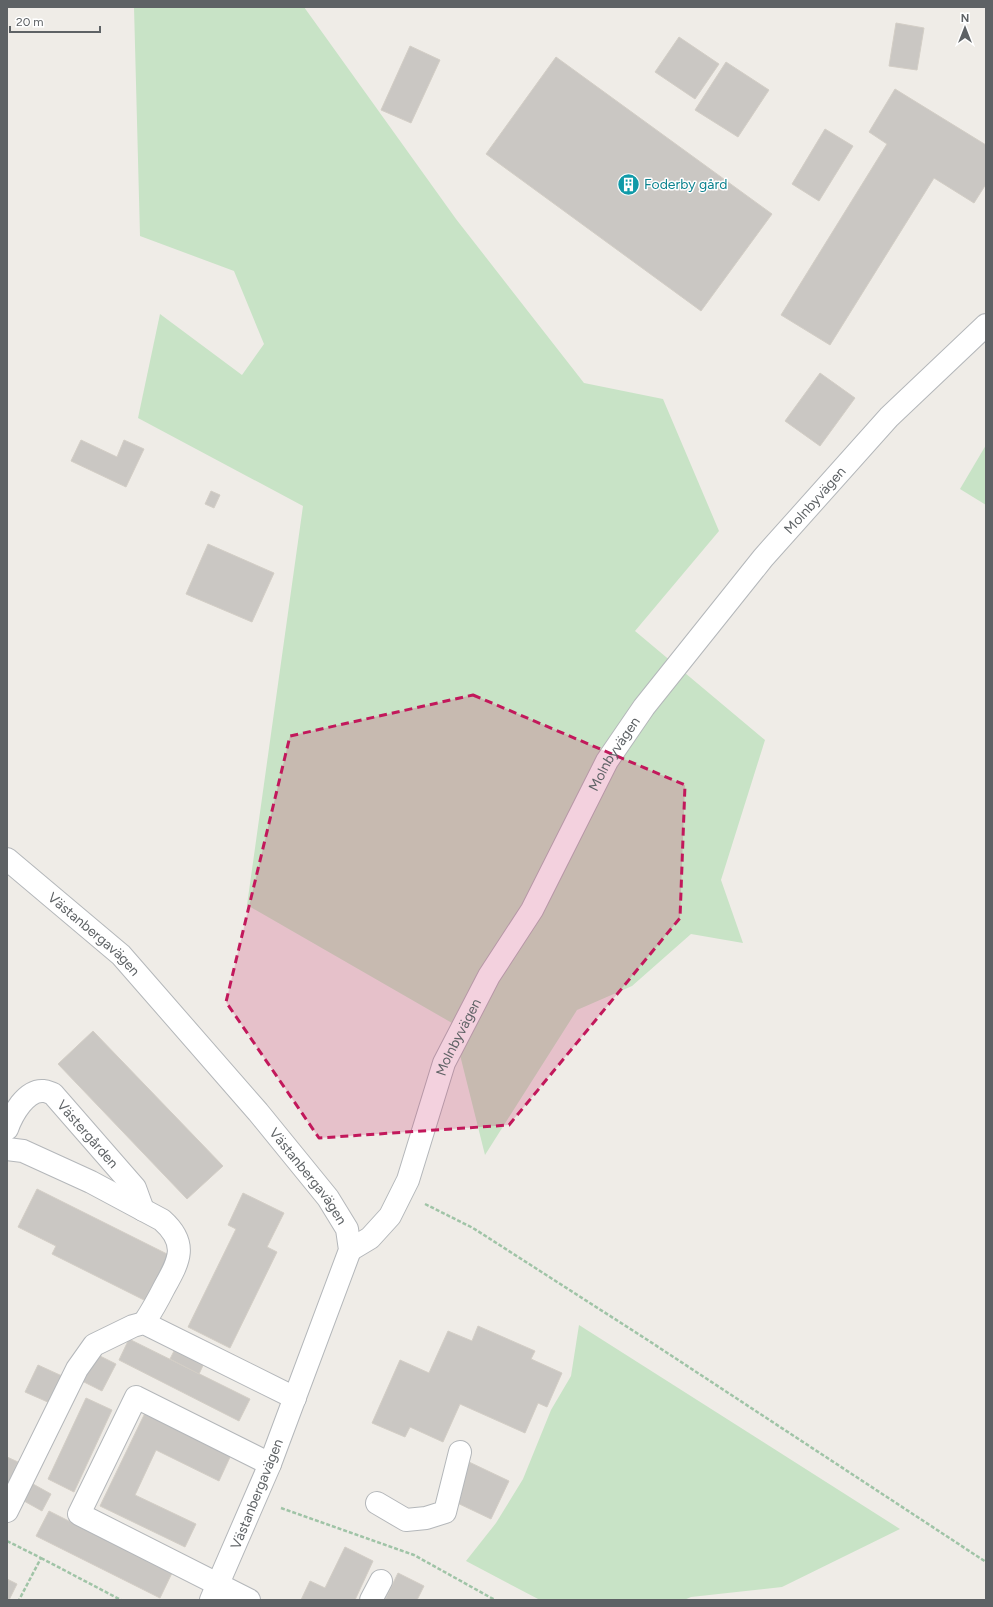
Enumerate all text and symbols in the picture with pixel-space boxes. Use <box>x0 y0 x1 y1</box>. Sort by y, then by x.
scale bar <box>10 8 100 34</box>
north arrow <box>945 8 985 48</box>
text: N <box>961 12 969 25</box>
text: 20 m <box>16 15 44 29</box>
building icon: Foderby gård <box>616 171 642 197</box>
place label: Foderby gård <box>644 176 727 193</box>
street label: Molnbyvägen <box>780 463 849 537</box>
street label: Molnbyvägen <box>585 713 643 794</box>
street label: Västanbergavägen <box>45 889 144 979</box>
street label: Molnbyvägen <box>432 995 484 1078</box>
street label: Västergården <box>54 1096 122 1172</box>
street label: Västanbergavägen <box>266 1124 351 1228</box>
street label: Västanbergavägen <box>227 1436 287 1552</box>

